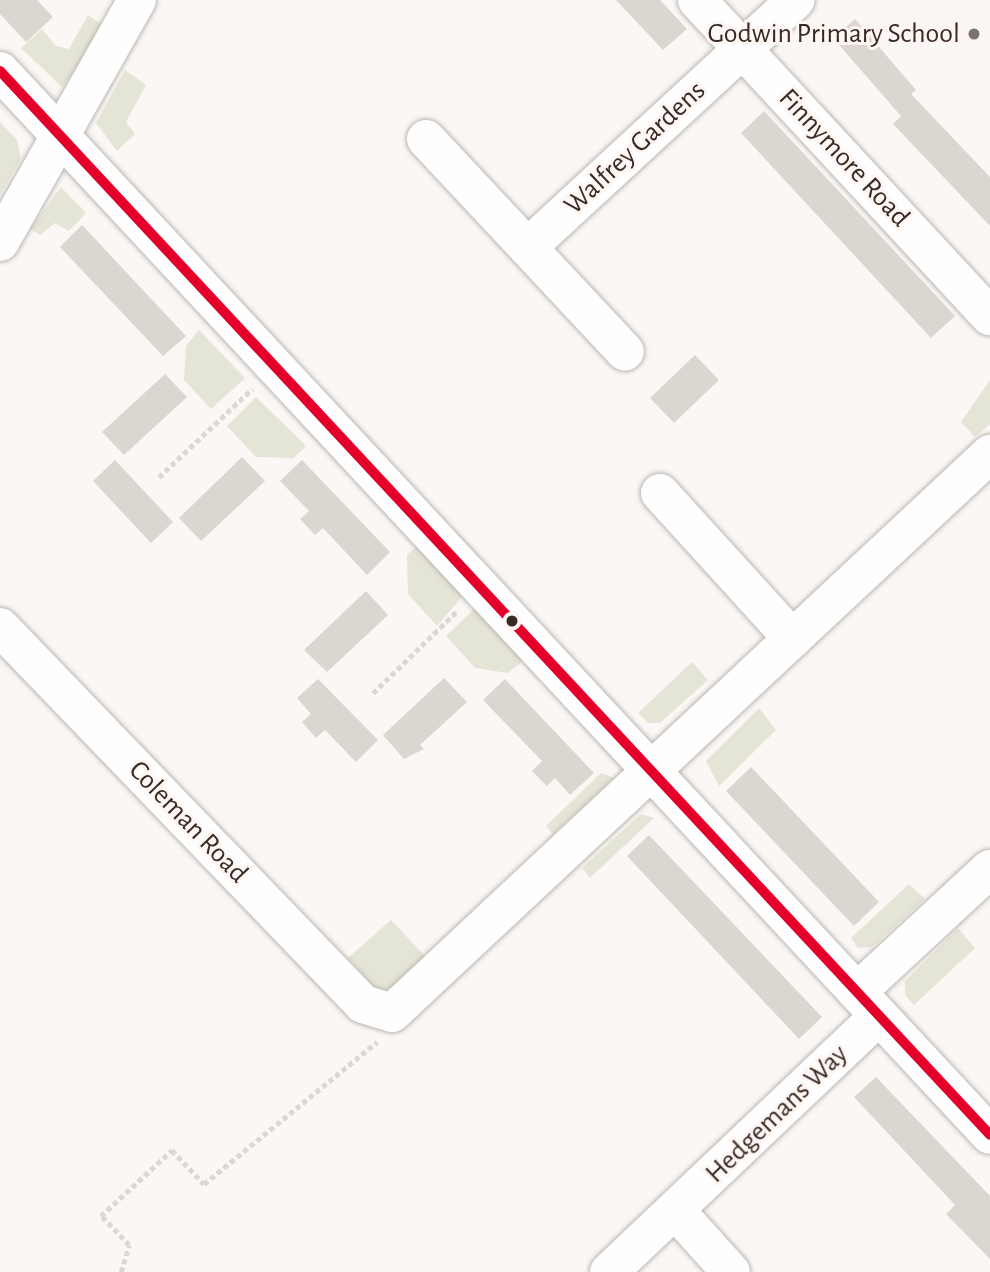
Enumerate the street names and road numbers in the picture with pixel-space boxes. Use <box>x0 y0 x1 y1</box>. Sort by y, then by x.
street label: Walfrey Gardens <box>557 74 713 222</box>
street label: Finnymore Road <box>771 82 917 234</box>
street label: Coleman Road <box>121 754 255 890</box>
street label: Hedgemans Way <box>699 1038 855 1190</box>

